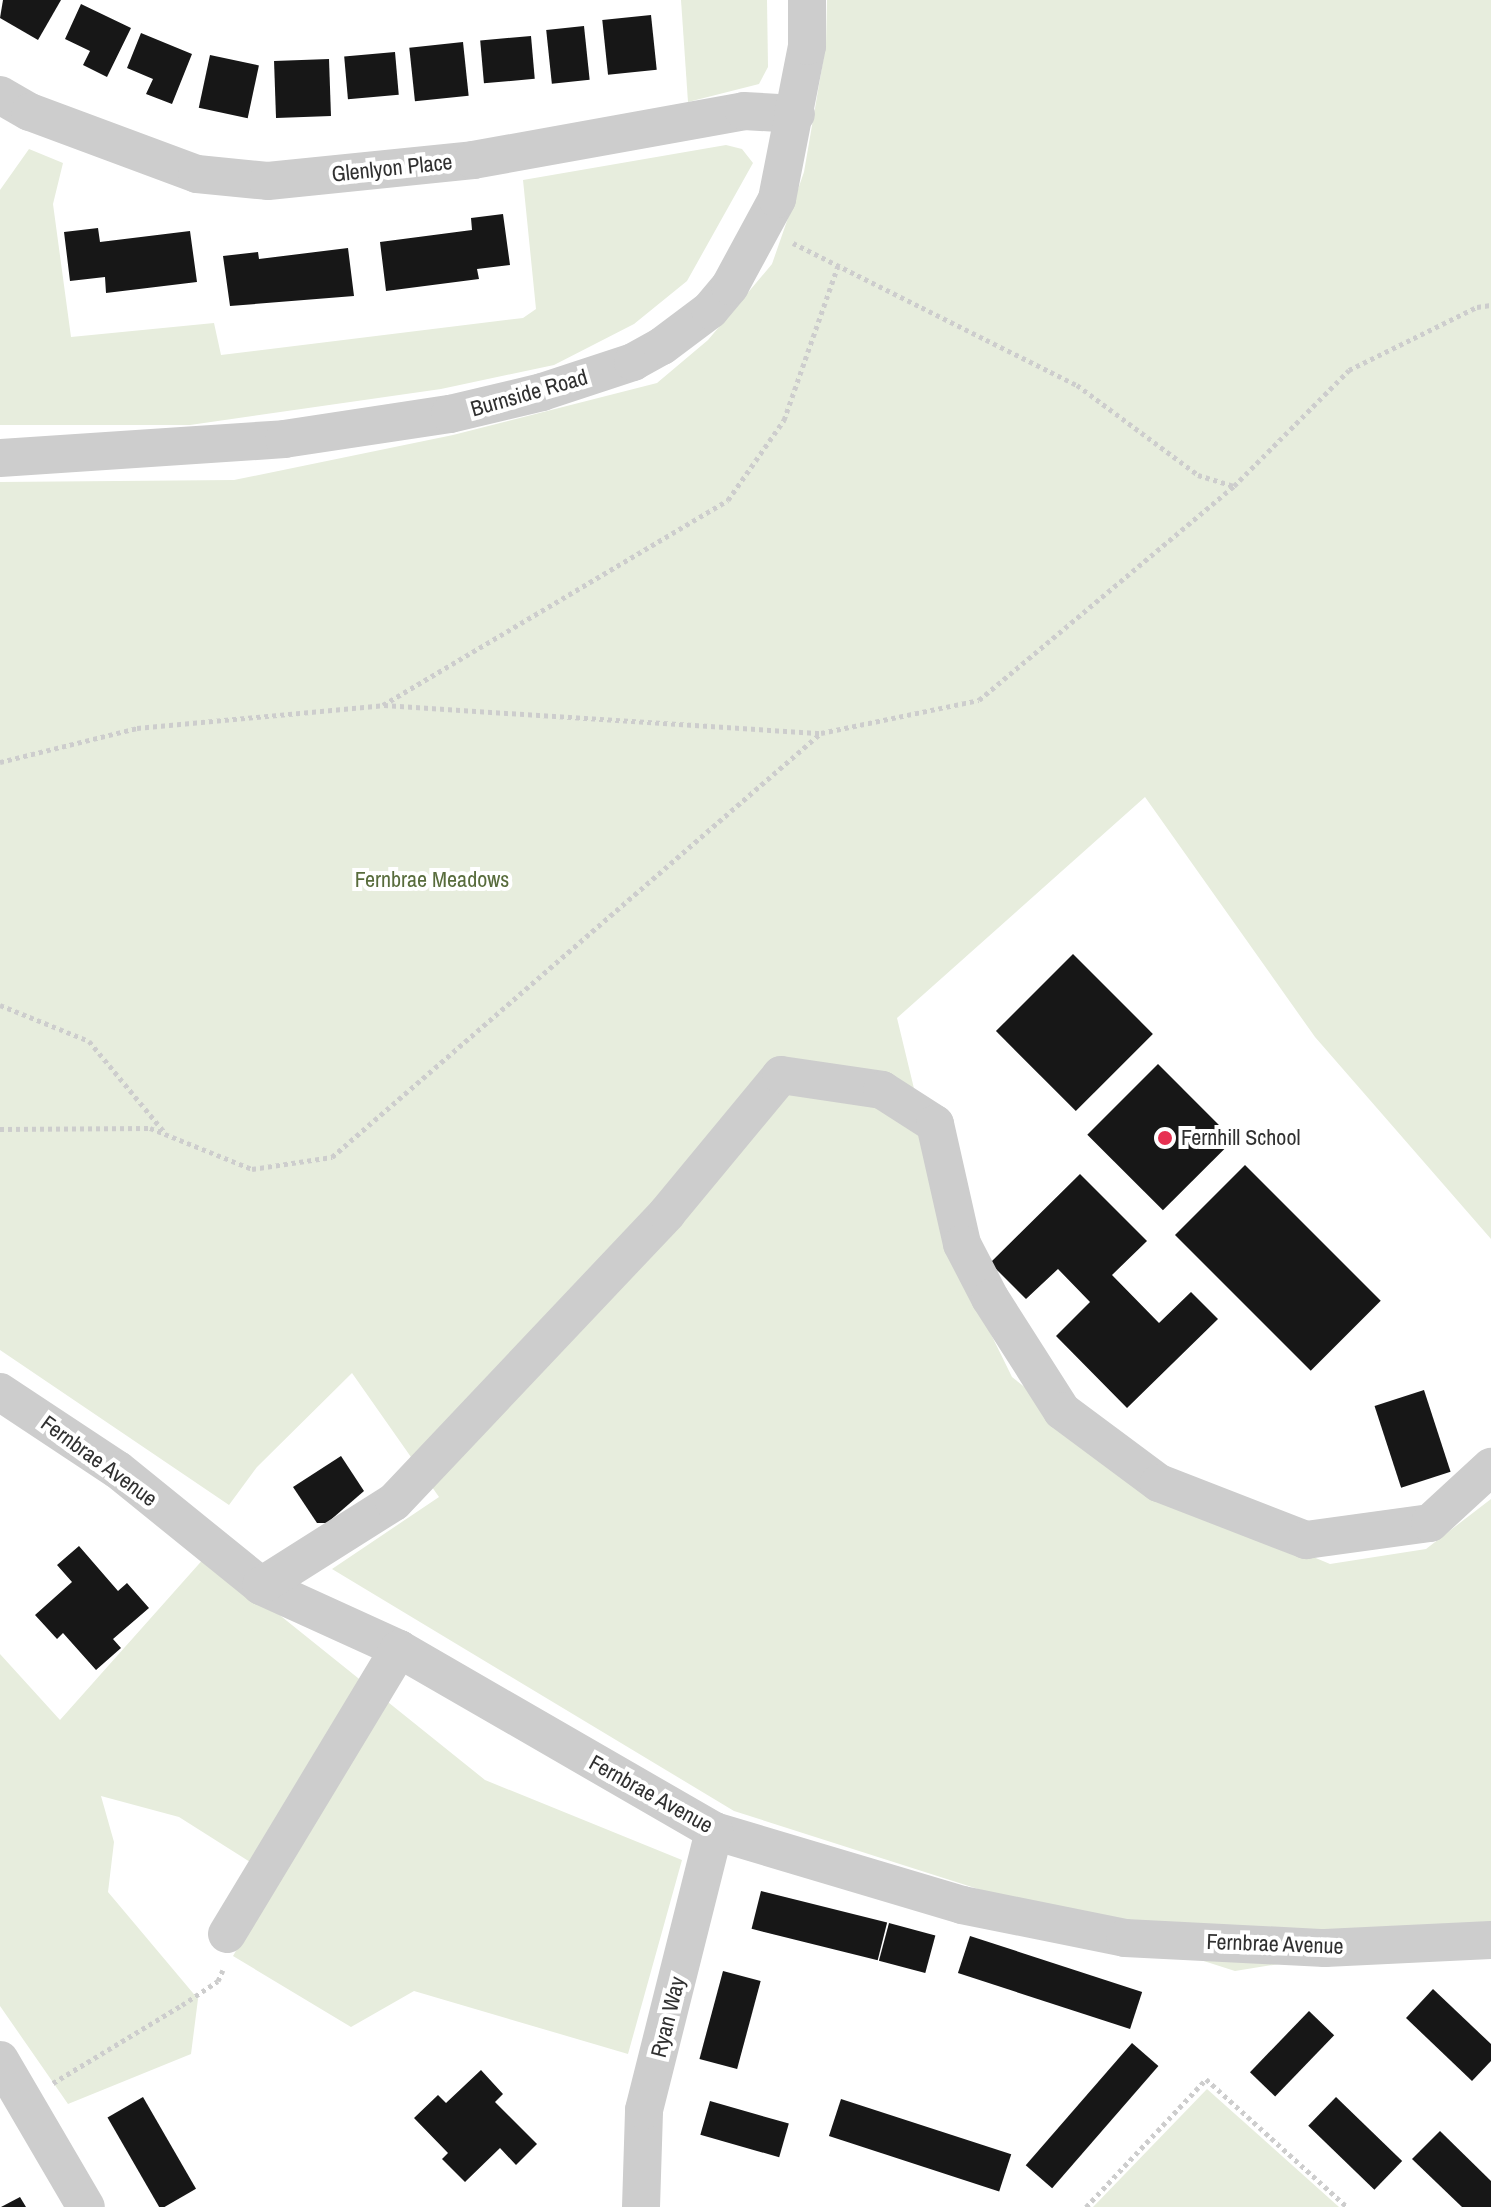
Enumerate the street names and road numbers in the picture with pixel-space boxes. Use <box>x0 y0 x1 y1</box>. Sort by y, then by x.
street label: Glenlyon Place <box>330 149 454 187</box>
street label: Burnside Road <box>468 364 590 422</box>
street label: Fernbrae Avenue <box>35 1410 163 1512</box>
street label: Fernbrae Avenue <box>584 1749 718 1839</box>
street label: Fernbrae Avenue <box>1205 1928 1345 1960</box>
street label: Ryan Way <box>645 1974 691 2060</box>

